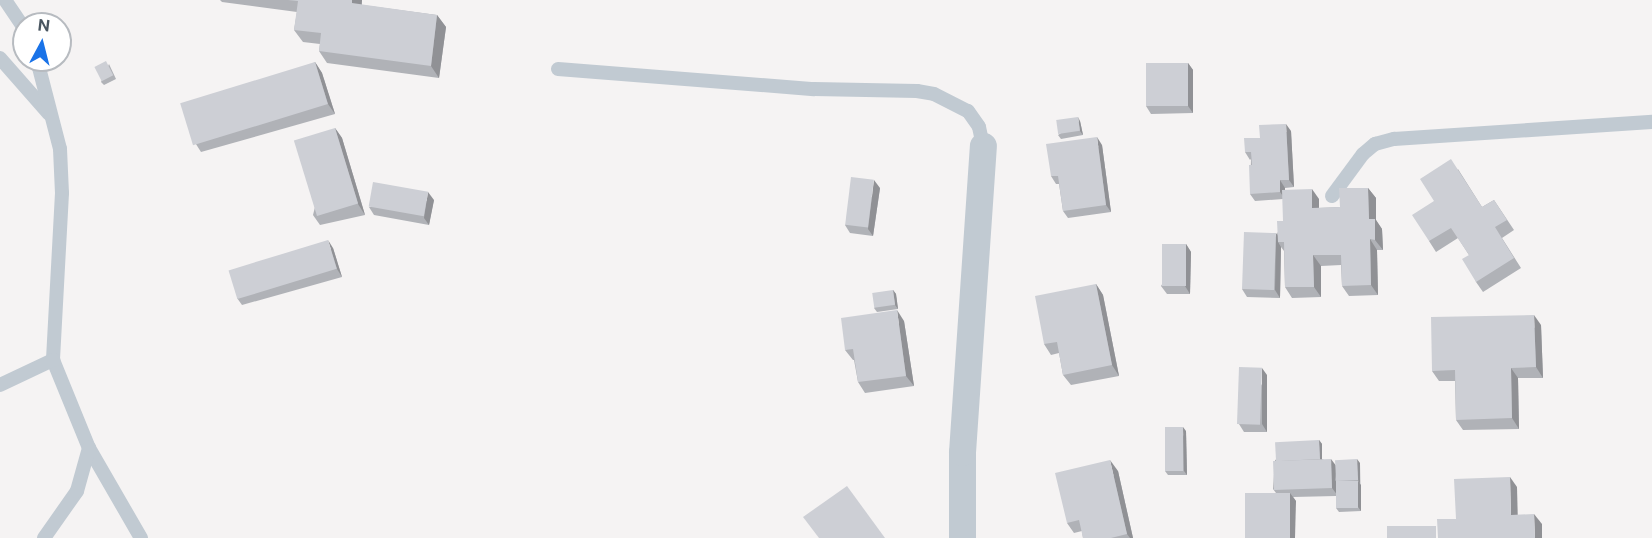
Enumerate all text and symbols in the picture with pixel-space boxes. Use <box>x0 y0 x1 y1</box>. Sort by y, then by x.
north arrow <box>12 12 72 72</box>
text: N <box>37 15 51 36</box>

